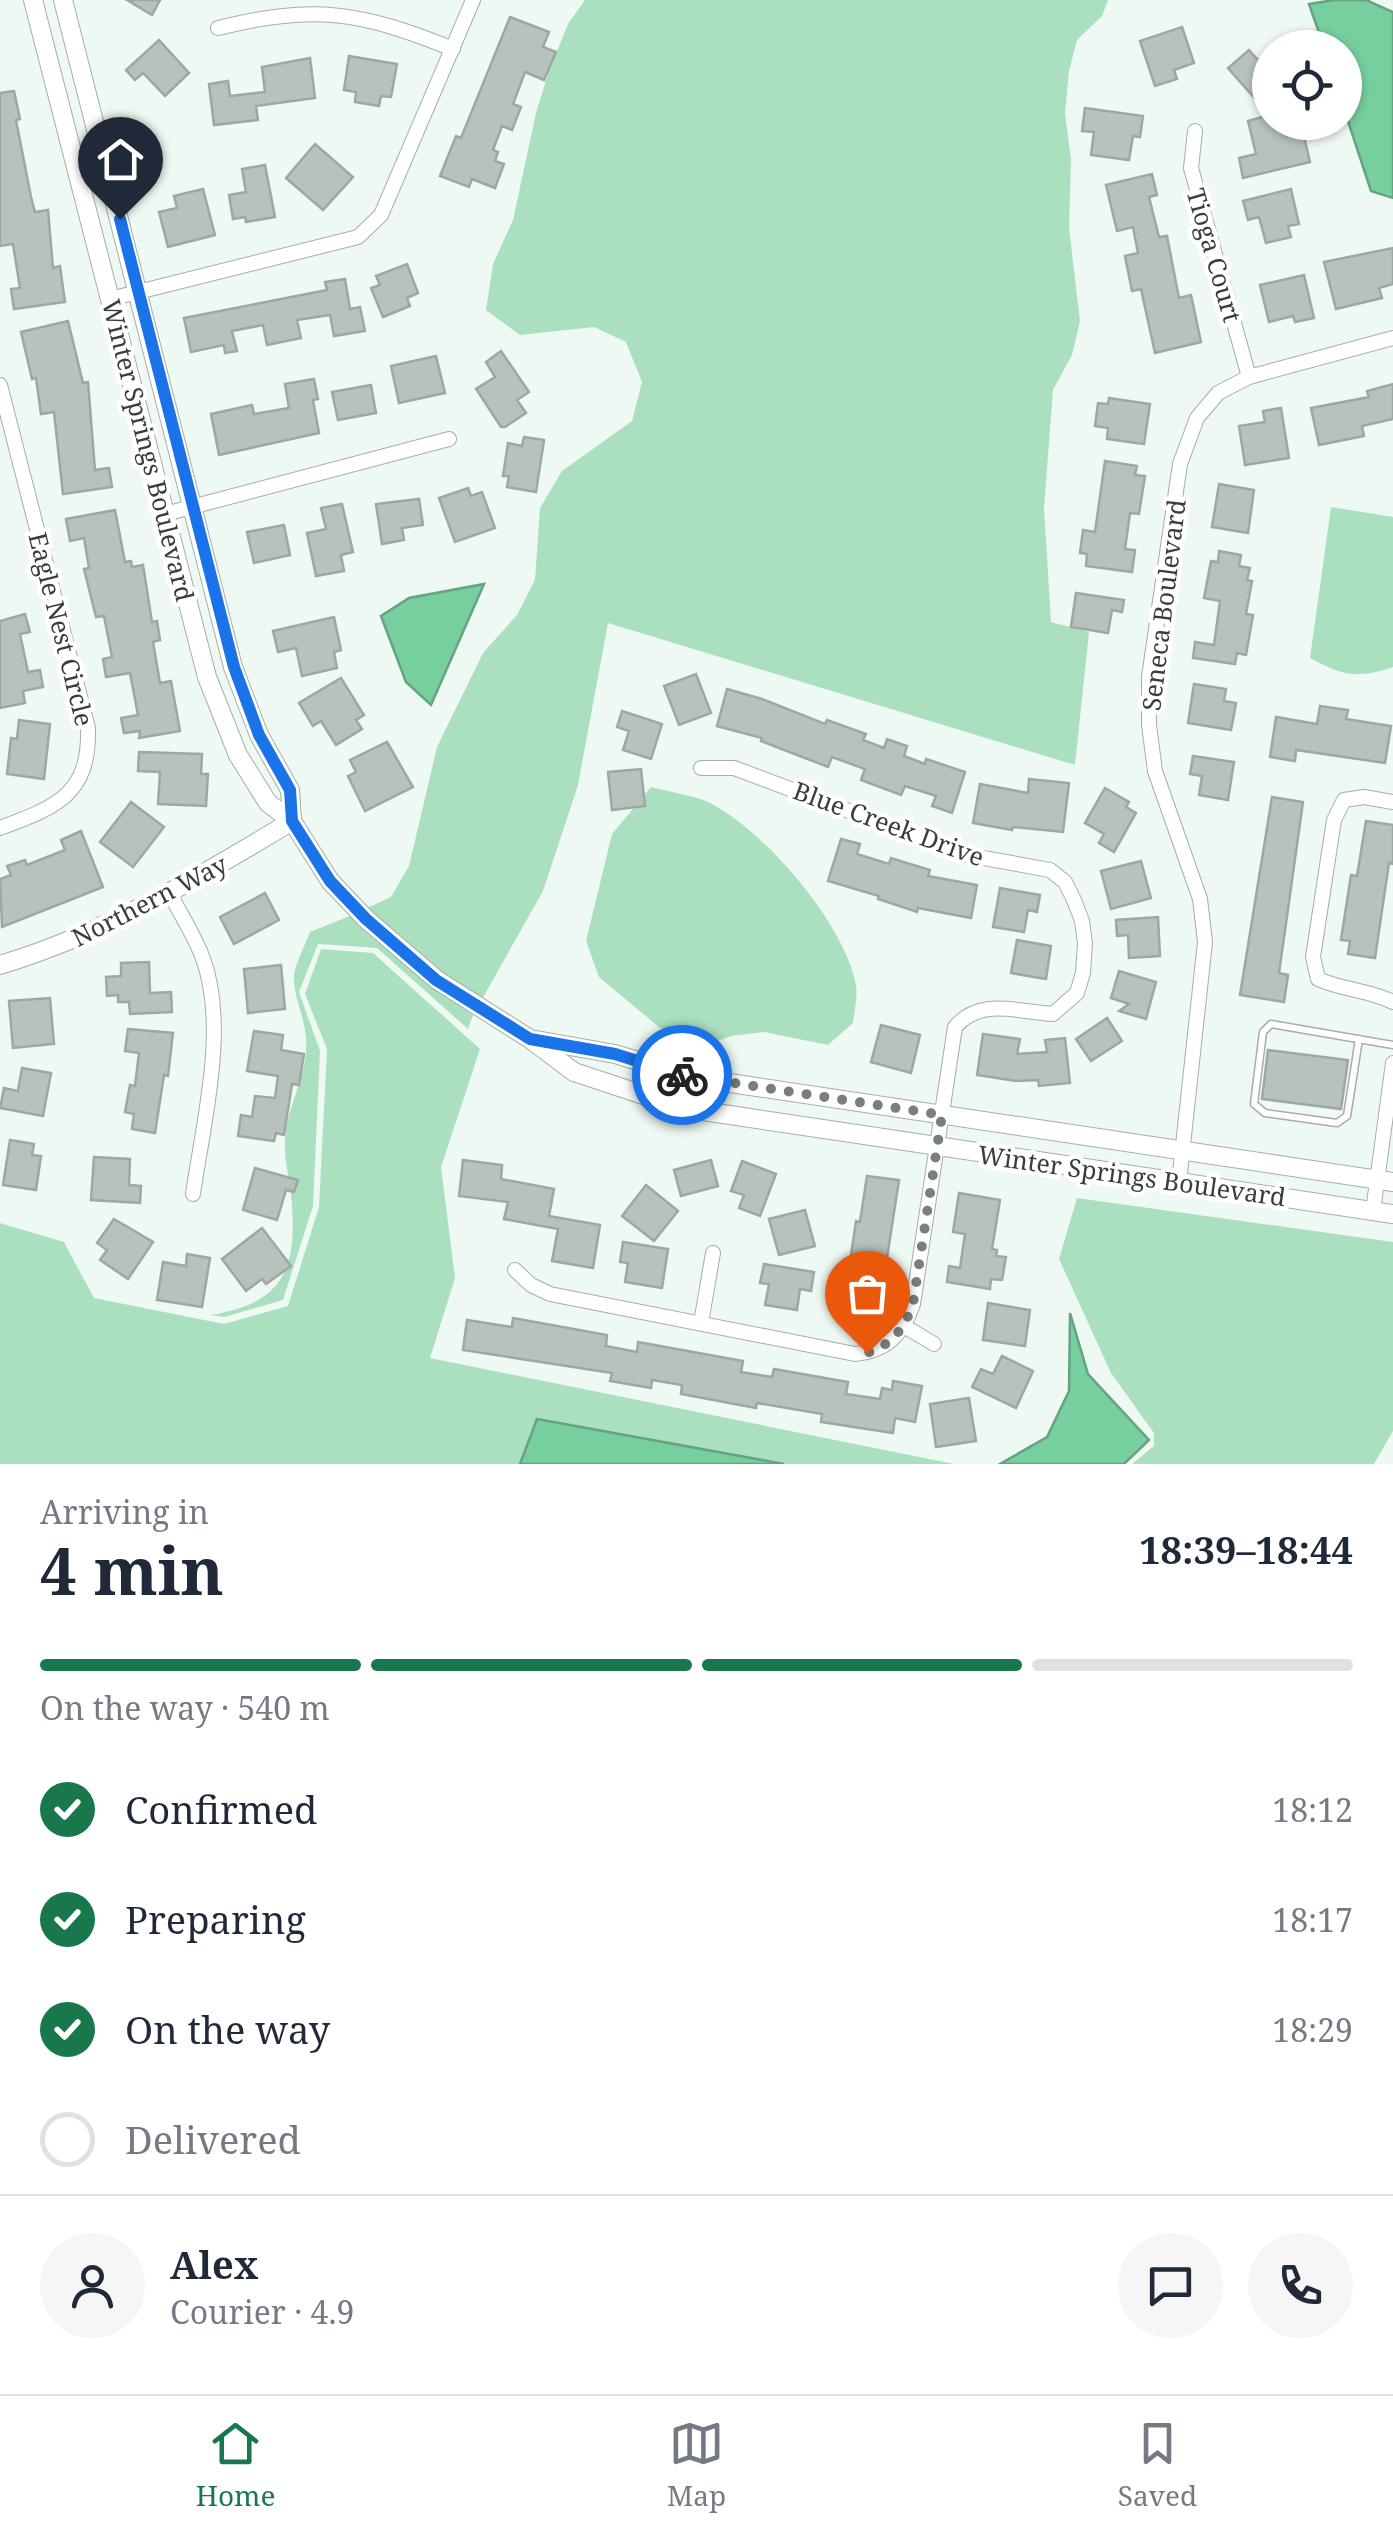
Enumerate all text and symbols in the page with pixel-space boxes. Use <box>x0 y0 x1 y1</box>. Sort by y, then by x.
map controls <box>1252 30 1362 140</box>
button: locate <box>1252 30 1362 140</box>
pin <box>78 117 163 220</box>
icon: home <box>93 132 148 187</box>
street label: Tioga Court <box>1180 184 1250 326</box>
street label: Winter Springs Boulevard <box>95 295 203 605</box>
street label: Seneca Boulevard <box>1133 497 1193 713</box>
street label: Eagle Nest Circle <box>22 529 102 729</box>
street label: Blue Creek Drive <box>789 773 989 873</box>
street label: Northern Way <box>66 846 233 954</box>
courier <box>632 1025 732 1125</box>
icon: bike <box>655 1048 710 1103</box>
street label: Winter Springs Boulevard <box>976 1137 1288 1213</box>
pin <box>825 1251 910 1354</box>
icon: bag <box>840 1266 895 1321</box>
text: Arriving in <box>40 1490 209 1533</box>
text: 18:39–18:44 <box>1139 1523 1353 1575</box>
text: 4 min <box>40 1526 224 1614</box>
text: On the way · 540 m <box>40 1686 330 1729</box>
icon: check <box>40 1782 95 1837</box>
text: Confirmed <box>125 1783 317 1835</box>
text: 18:12 <box>1272 1788 1353 1831</box>
icon: check <box>40 1892 95 1947</box>
text: Preparing <box>125 1893 306 1945</box>
text: 18:17 <box>1272 1898 1353 1941</box>
icon: check <box>40 2002 95 2057</box>
text: On the way <box>125 2003 330 2055</box>
text: 18:29 <box>1272 2008 1353 2051</box>
text: Delivered <box>125 2113 301 2165</box>
button: person <box>40 2233 145 2338</box>
button: chat <box>1118 2233 1223 2338</box>
button: phone <box>1248 2233 1353 2338</box>
text: Alex <box>170 2238 258 2290</box>
text: Courier · 4.9 <box>170 2290 354 2333</box>
tab: Home <box>196 2416 276 2514</box>
tab: Map <box>667 2416 726 2514</box>
tab: Saved <box>1118 2416 1197 2514</box>

